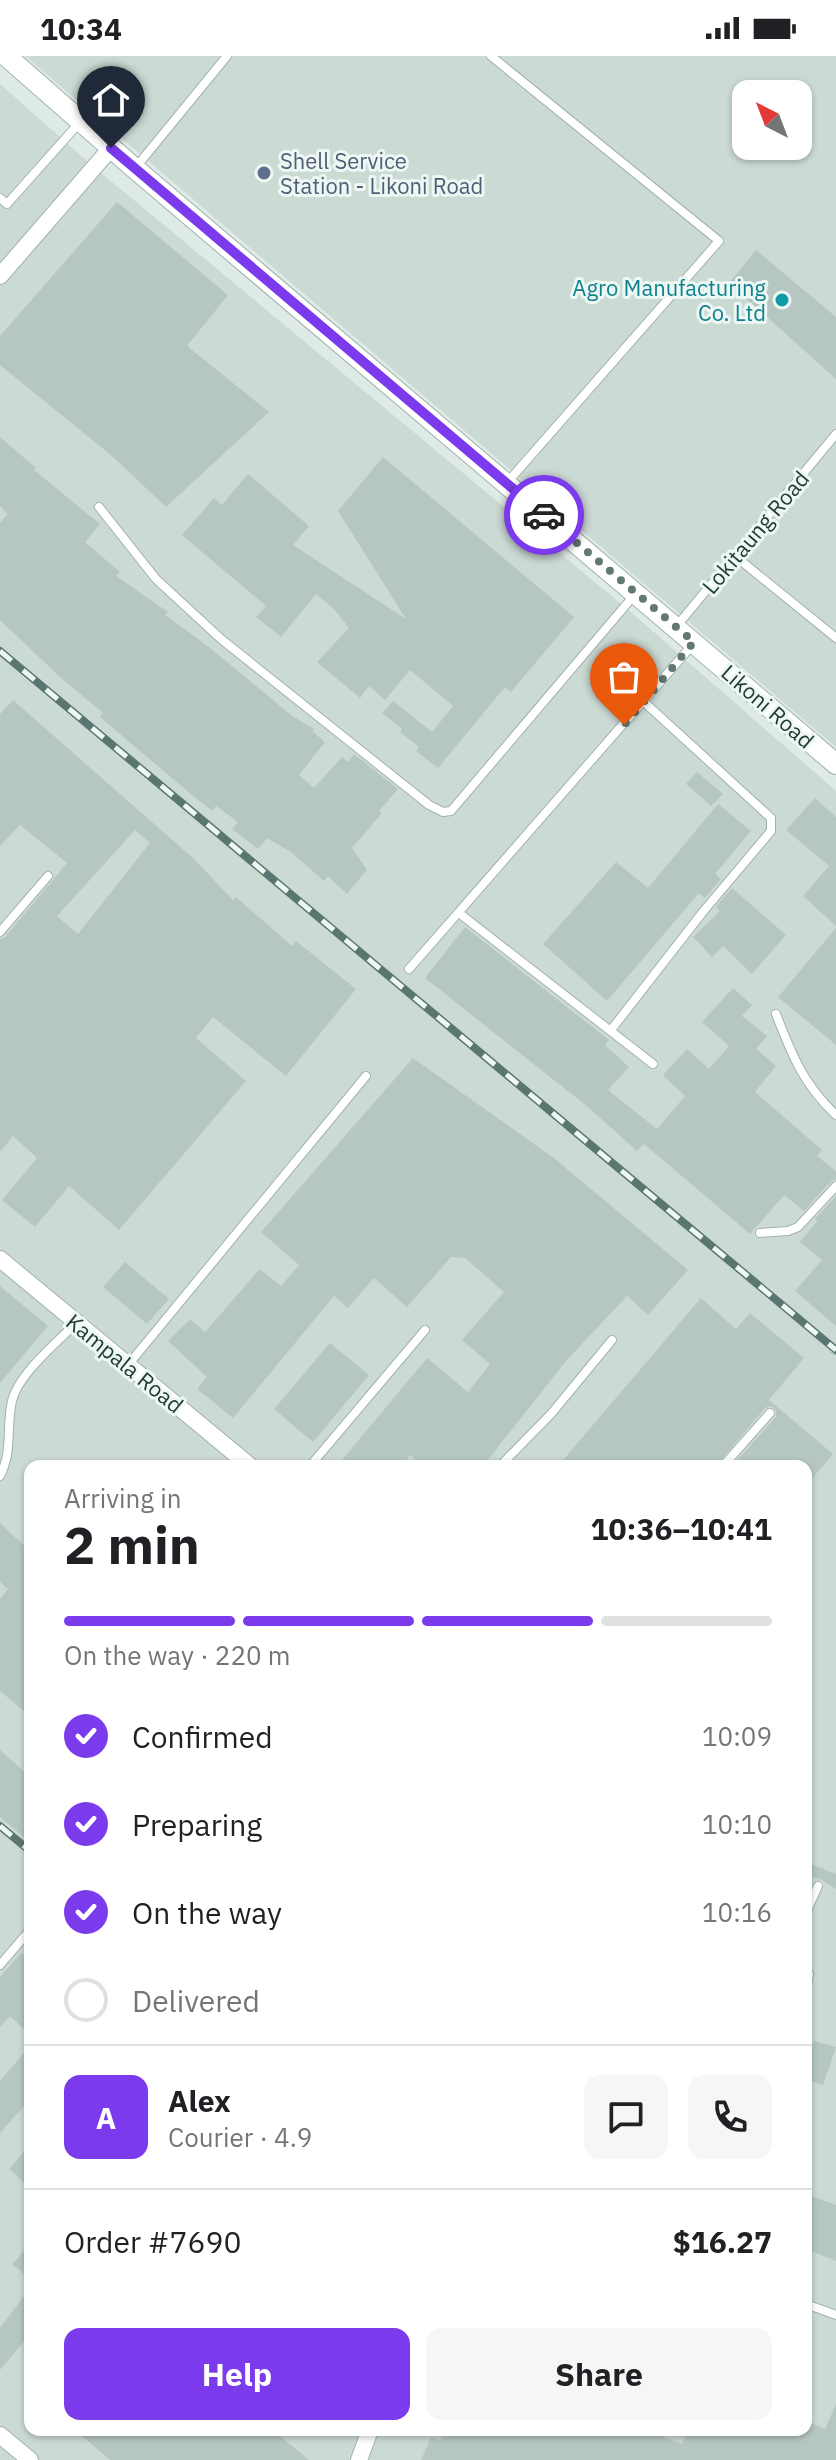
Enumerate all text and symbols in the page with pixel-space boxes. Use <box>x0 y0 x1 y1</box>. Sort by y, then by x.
text: 10:34 <box>40 9 122 48</box>
pin <box>77 66 145 148</box>
icon: home <box>89 78 133 122</box>
north arrow <box>732 80 812 160</box>
map controls <box>732 80 812 160</box>
place label: Shell Service Station - Likoni Road <box>280 146 483 200</box>
marker: Shell Service Station - Likoni Road <box>255 164 273 182</box>
place label: Agro Manufacturing Co. Ltd <box>572 273 766 327</box>
marker: Agro Manufacturing Co. Ltd <box>773 291 791 309</box>
street label: Lokitaung Road <box>695 464 815 600</box>
courier <box>504 475 584 555</box>
icon: car <box>522 493 566 537</box>
pin <box>590 643 658 725</box>
icon: bag <box>602 655 646 699</box>
street label: Likoni Road <box>716 658 820 754</box>
street label: Kampala Road <box>60 1307 190 1419</box>
text: Arriving in <box>64 1481 181 1515</box>
text: 10:36–10:41 <box>591 1509 772 1548</box>
text: 2 min <box>64 1511 200 1578</box>
text: On the way · 220 m <box>64 1638 290 1672</box>
icon: check <box>64 1714 108 1758</box>
text: Confirmed <box>132 1717 273 1756</box>
text: 10:09 <box>702 1719 772 1753</box>
icon: check <box>64 1802 108 1846</box>
text: Preparing <box>132 1805 262 1844</box>
text: 10:10 <box>702 1807 772 1841</box>
icon: check <box>64 1890 108 1934</box>
text: On the way <box>132 1893 282 1932</box>
text: 10:16 <box>702 1895 772 1929</box>
text: Delivered <box>132 1981 260 2020</box>
button: chat <box>584 2075 668 2159</box>
button: phone <box>688 2075 772 2159</box>
text: Alex <box>168 2081 231 2120</box>
text: A <box>96 2098 116 2137</box>
text: Courier · 4.9 <box>168 2120 312 2154</box>
text: Order #7690 <box>64 2222 241 2261</box>
text: $16.27 <box>673 2222 772 2261</box>
button: Help <box>64 2328 410 2420</box>
button: Share <box>426 2328 772 2420</box>

